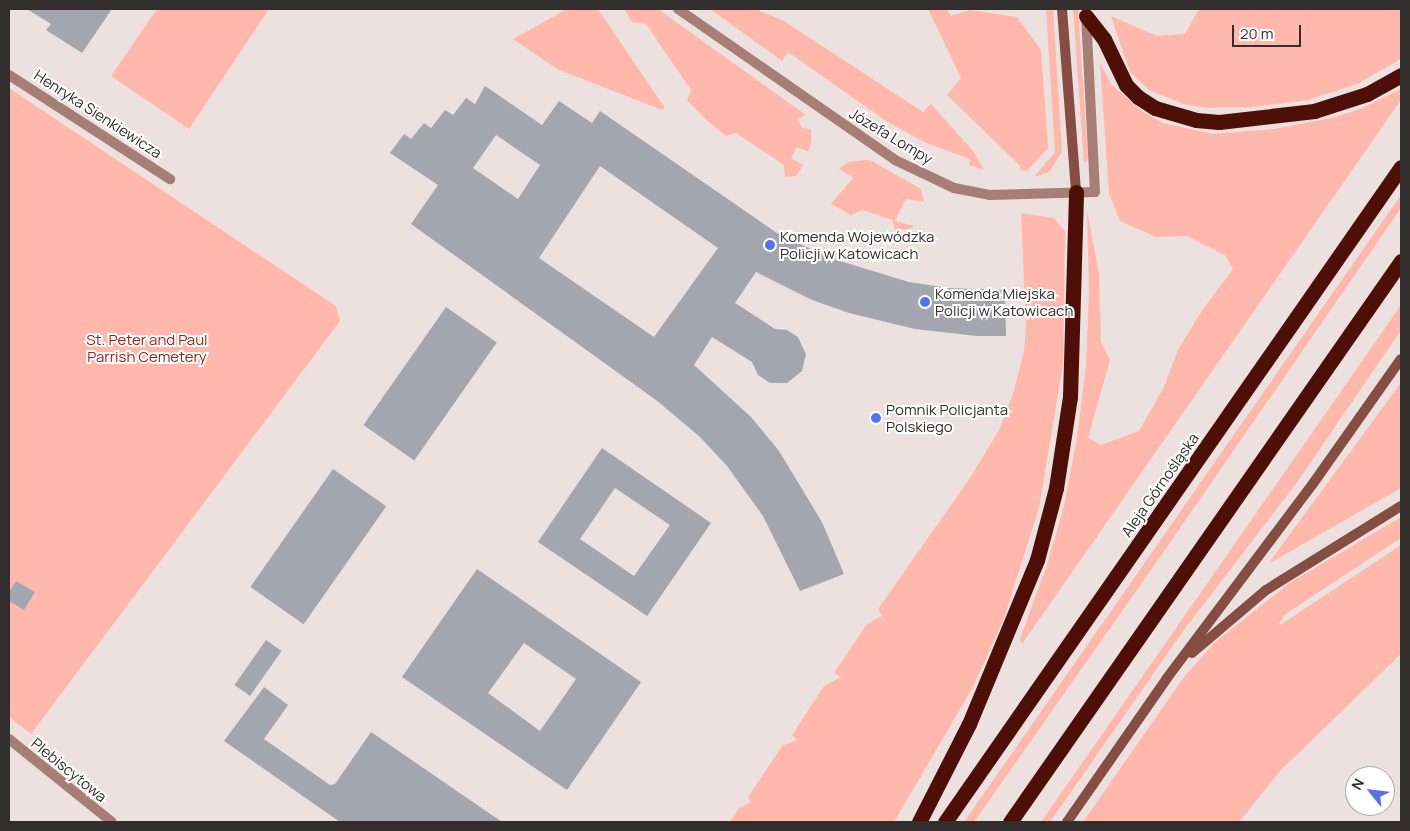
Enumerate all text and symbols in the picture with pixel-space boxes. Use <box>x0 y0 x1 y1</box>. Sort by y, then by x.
scale bar <box>1235 15 1304 47</box>
text: 20 m <box>1240 23 1273 44</box>
street label: Henryka Sienkiewicza <box>31 66 165 162</box>
street label: Józefa Lompy <box>846 104 936 168</box>
place label: Komenda Wojewódzka Policji w Katowicach <box>780 227 934 262</box>
marker: Komenda Wojewódzka Policji w Katowicach <box>764 239 776 251</box>
place label: Komenda Miejska Policji w Katowicach <box>935 284 1073 319</box>
marker: Komenda Miejska Policji w Katowicach <box>919 296 931 308</box>
park label: St. Peter and Paul Parrish Cemetery <box>86 330 208 365</box>
place label: Pomnik Policjanta Polskiego <box>886 400 1008 435</box>
marker: Pomnik Policjanta Polskiego <box>870 412 882 424</box>
street label: Aleja Górnośląska <box>1117 430 1203 540</box>
street label: Plebiscytowa <box>28 734 110 806</box>
north arrow <box>1345 766 1395 816</box>
text: N <box>1347 775 1368 793</box>

